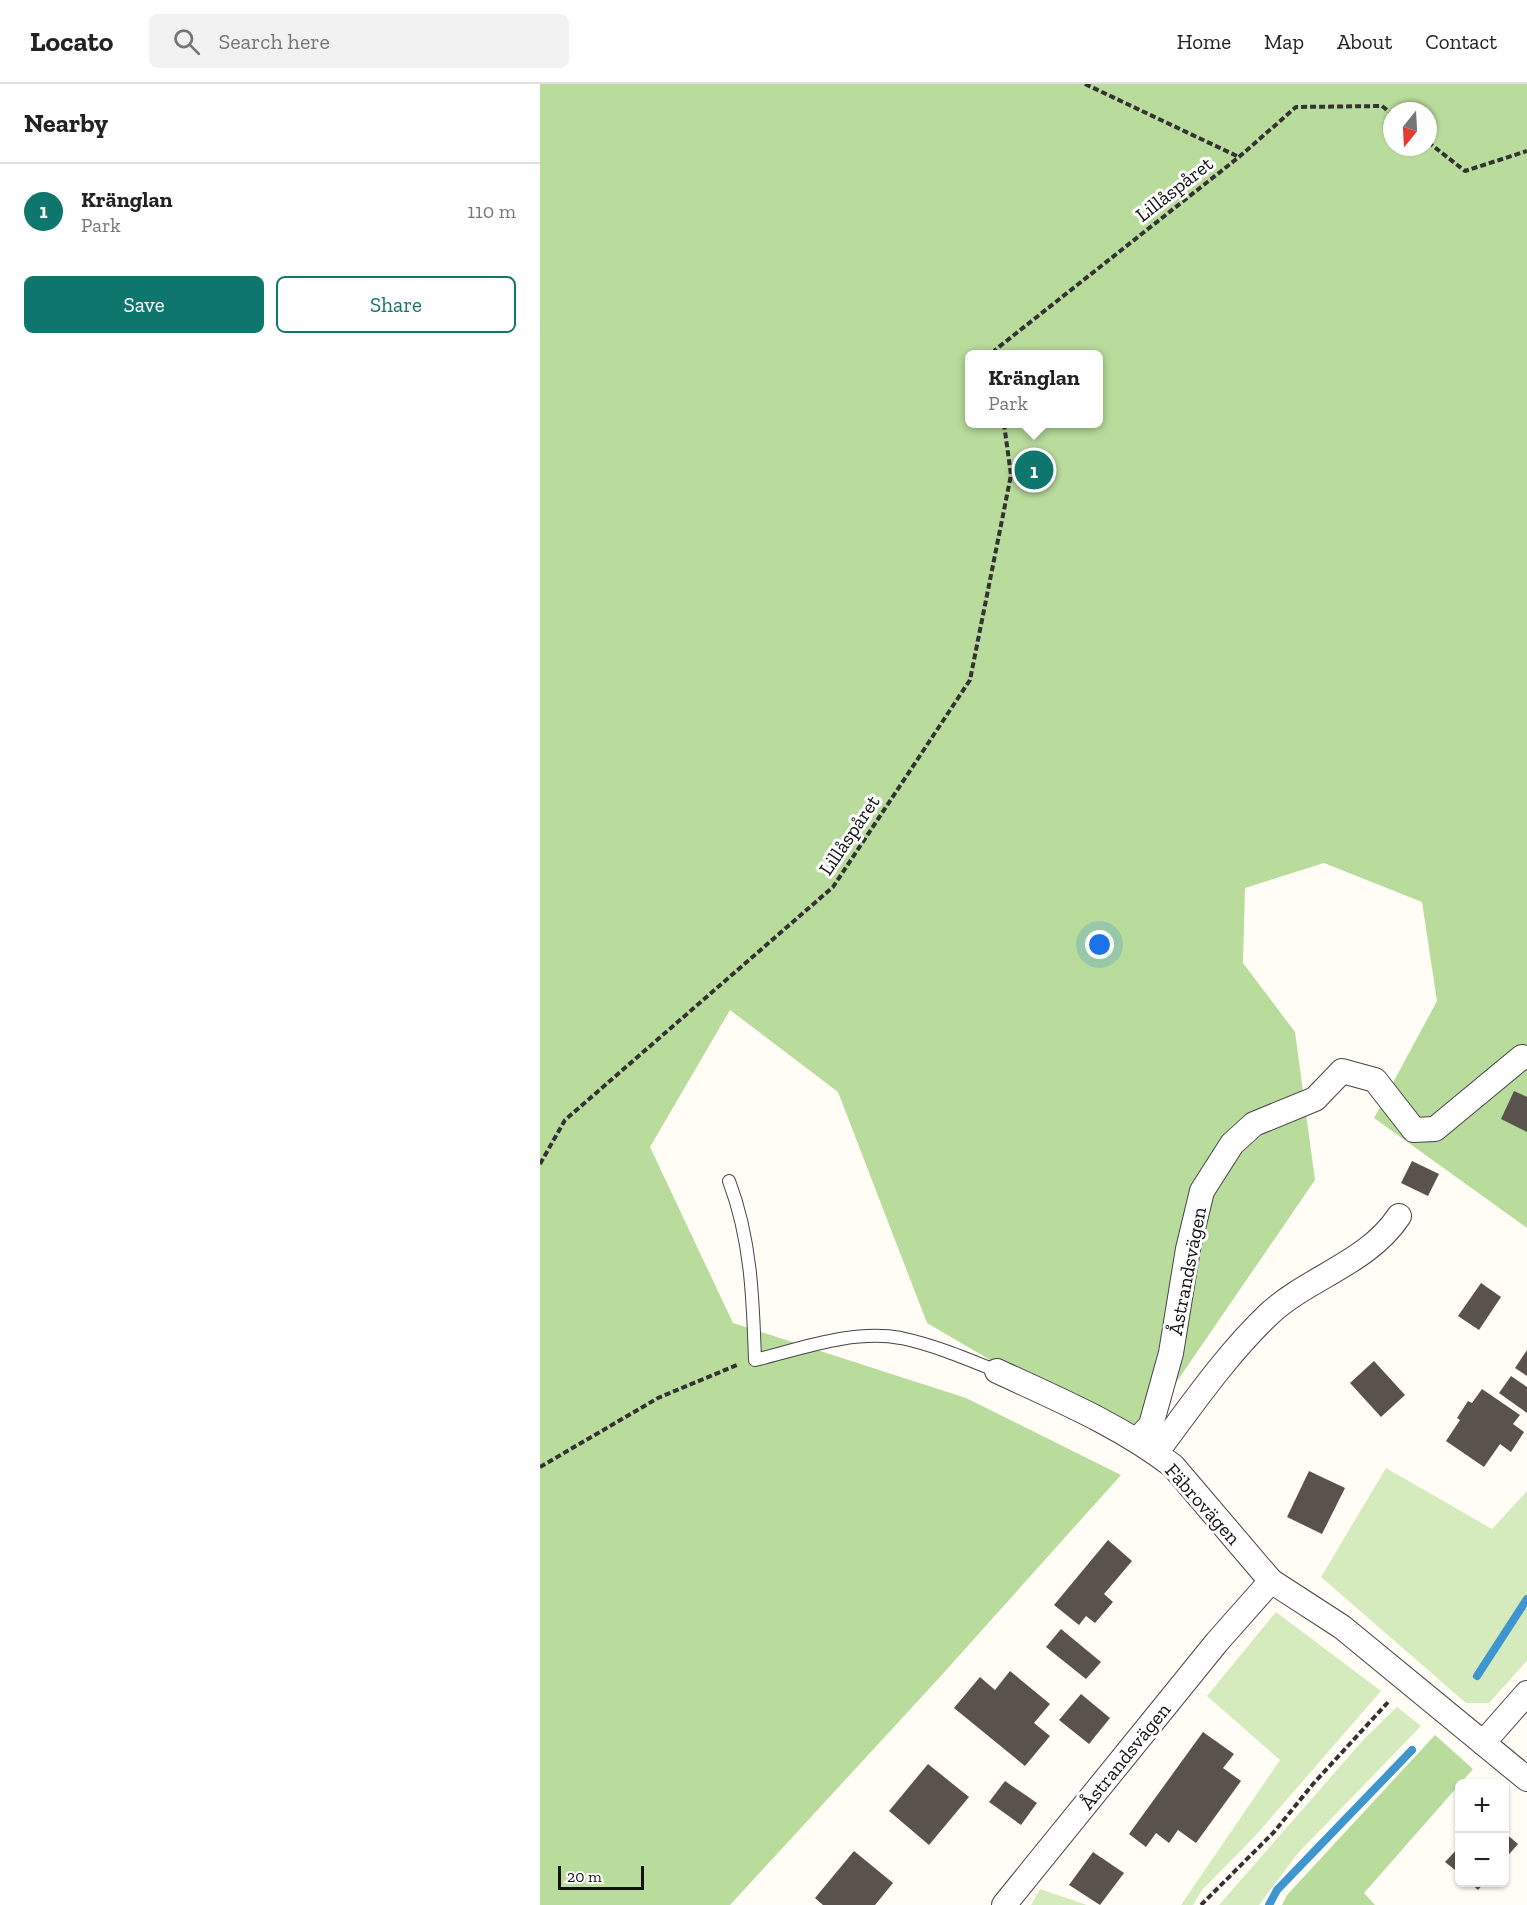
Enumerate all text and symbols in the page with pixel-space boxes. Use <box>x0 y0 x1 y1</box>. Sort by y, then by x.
search box <box>149 14 569 68</box>
text: Locato <box>30 25 113 58</box>
icon: search <box>170 25 203 58</box>
text: Search here <box>218 28 330 55</box>
text: Home <box>1177 29 1231 54</box>
text: Map <box>1264 29 1304 54</box>
text: About <box>1337 29 1392 54</box>
text: Contact <box>1425 29 1497 54</box>
north arrow <box>1383 102 1437 156</box>
text: Nearby <box>24 107 108 139</box>
street label: Lillåspåret <box>1131 151 1218 227</box>
text: Kränglan <box>81 186 173 213</box>
text: 1 <box>39 199 48 223</box>
text: 110 m <box>467 199 516 223</box>
text: Park <box>81 213 121 237</box>
button: Save <box>24 276 264 333</box>
button: Share <box>276 276 516 333</box>
popup <box>965 350 1103 428</box>
text: Kränglan <box>988 364 1080 391</box>
text: Park <box>988 391 1028 415</box>
pin: 1 <box>1014 448 1054 492</box>
street label: Lillåspåret <box>813 790 885 880</box>
your location <box>1085 930 1114 959</box>
street label: Åstrandsvägen <box>1163 1204 1211 1337</box>
street label: Fäbrovägen <box>1160 1458 1246 1550</box>
street label: Åstrandsvägen <box>1075 1697 1176 1814</box>
map controls <box>1455 1779 1509 1887</box>
button: + <box>1455 1779 1509 1833</box>
button: − <box>1455 1833 1509 1887</box>
scale bar <box>558 1863 644 1890</box>
text: 20 m <box>567 1867 602 1886</box>

